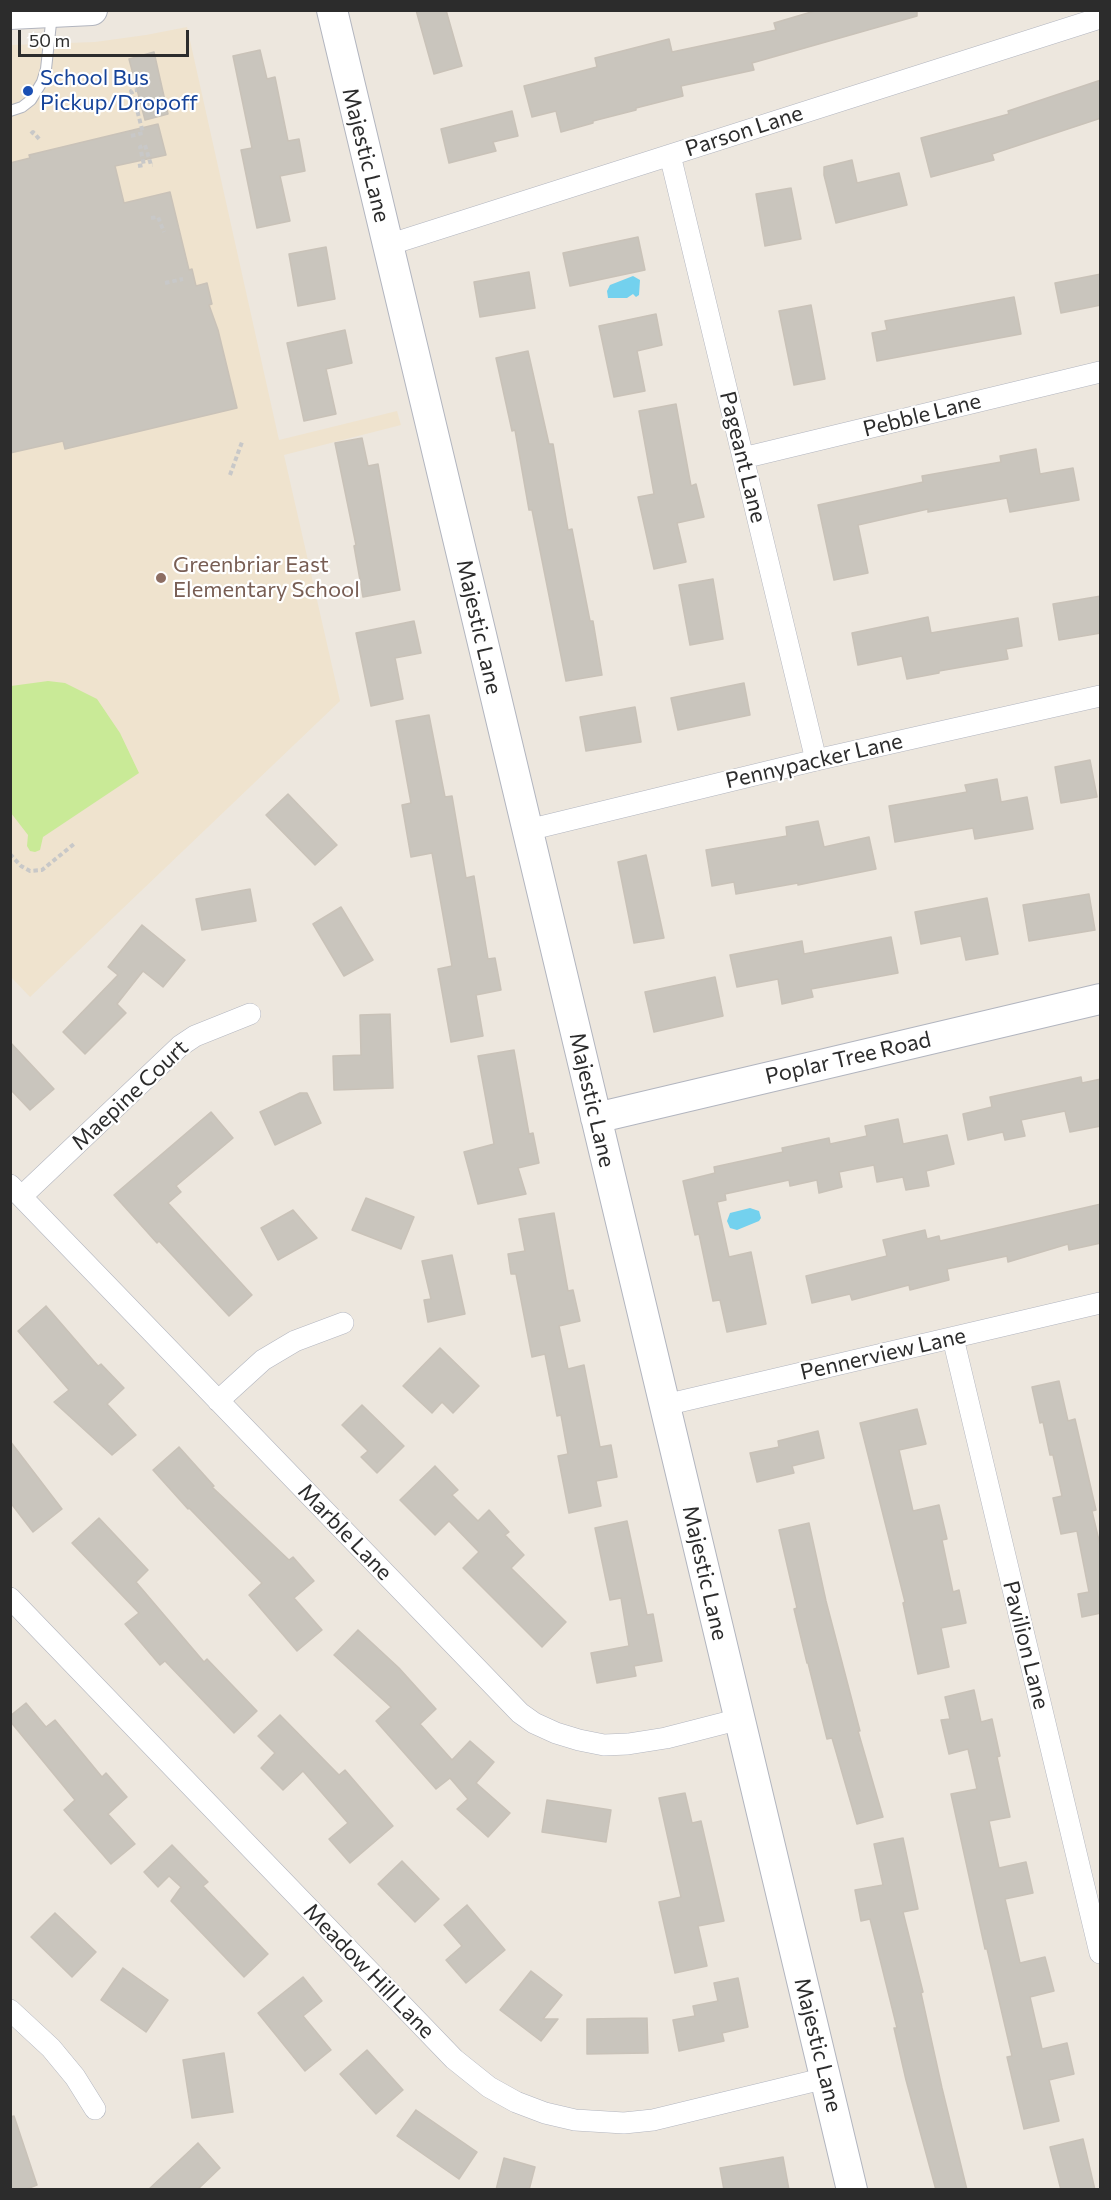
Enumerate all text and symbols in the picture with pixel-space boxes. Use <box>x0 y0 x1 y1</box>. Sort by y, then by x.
scale bar <box>21 18 192 56</box>
text: 50 m <box>29 29 70 51</box>
place label: School Bus Pickup/Dropoff <box>40 65 198 116</box>
marker: School Bus Pickup/Dropoff <box>21 84 35 98</box>
street label: Majestic Lane <box>337 85 395 225</box>
street label: Parson Lane <box>682 100 806 162</box>
street label: Pebble Lane <box>860 388 984 442</box>
street label: Pageant Lane <box>714 389 772 525</box>
place label: Greenbriar East Elementary School <box>173 552 360 604</box>
street label: Majestic Lane <box>451 557 507 697</box>
marker: Greenbriar East Elementary School <box>154 571 168 585</box>
street label: Pennypacker Lane <box>723 728 905 794</box>
street label: Poplar Tree Road <box>763 1026 933 1090</box>
street label: Majestic Lane <box>564 1030 620 1170</box>
street label: Maepine Court <box>66 1034 194 1156</box>
street label: Pennerview Lane <box>798 1322 968 1386</box>
street label: Marble Lane <box>292 1478 398 1586</box>
street label: Majestic Lane <box>677 1503 733 1643</box>
street label: Pavilion Lane <box>997 1578 1055 1712</box>
street label: Meadow Hill Lane <box>298 1898 440 2044</box>
street label: Majestic Lane <box>789 1975 847 2115</box>

